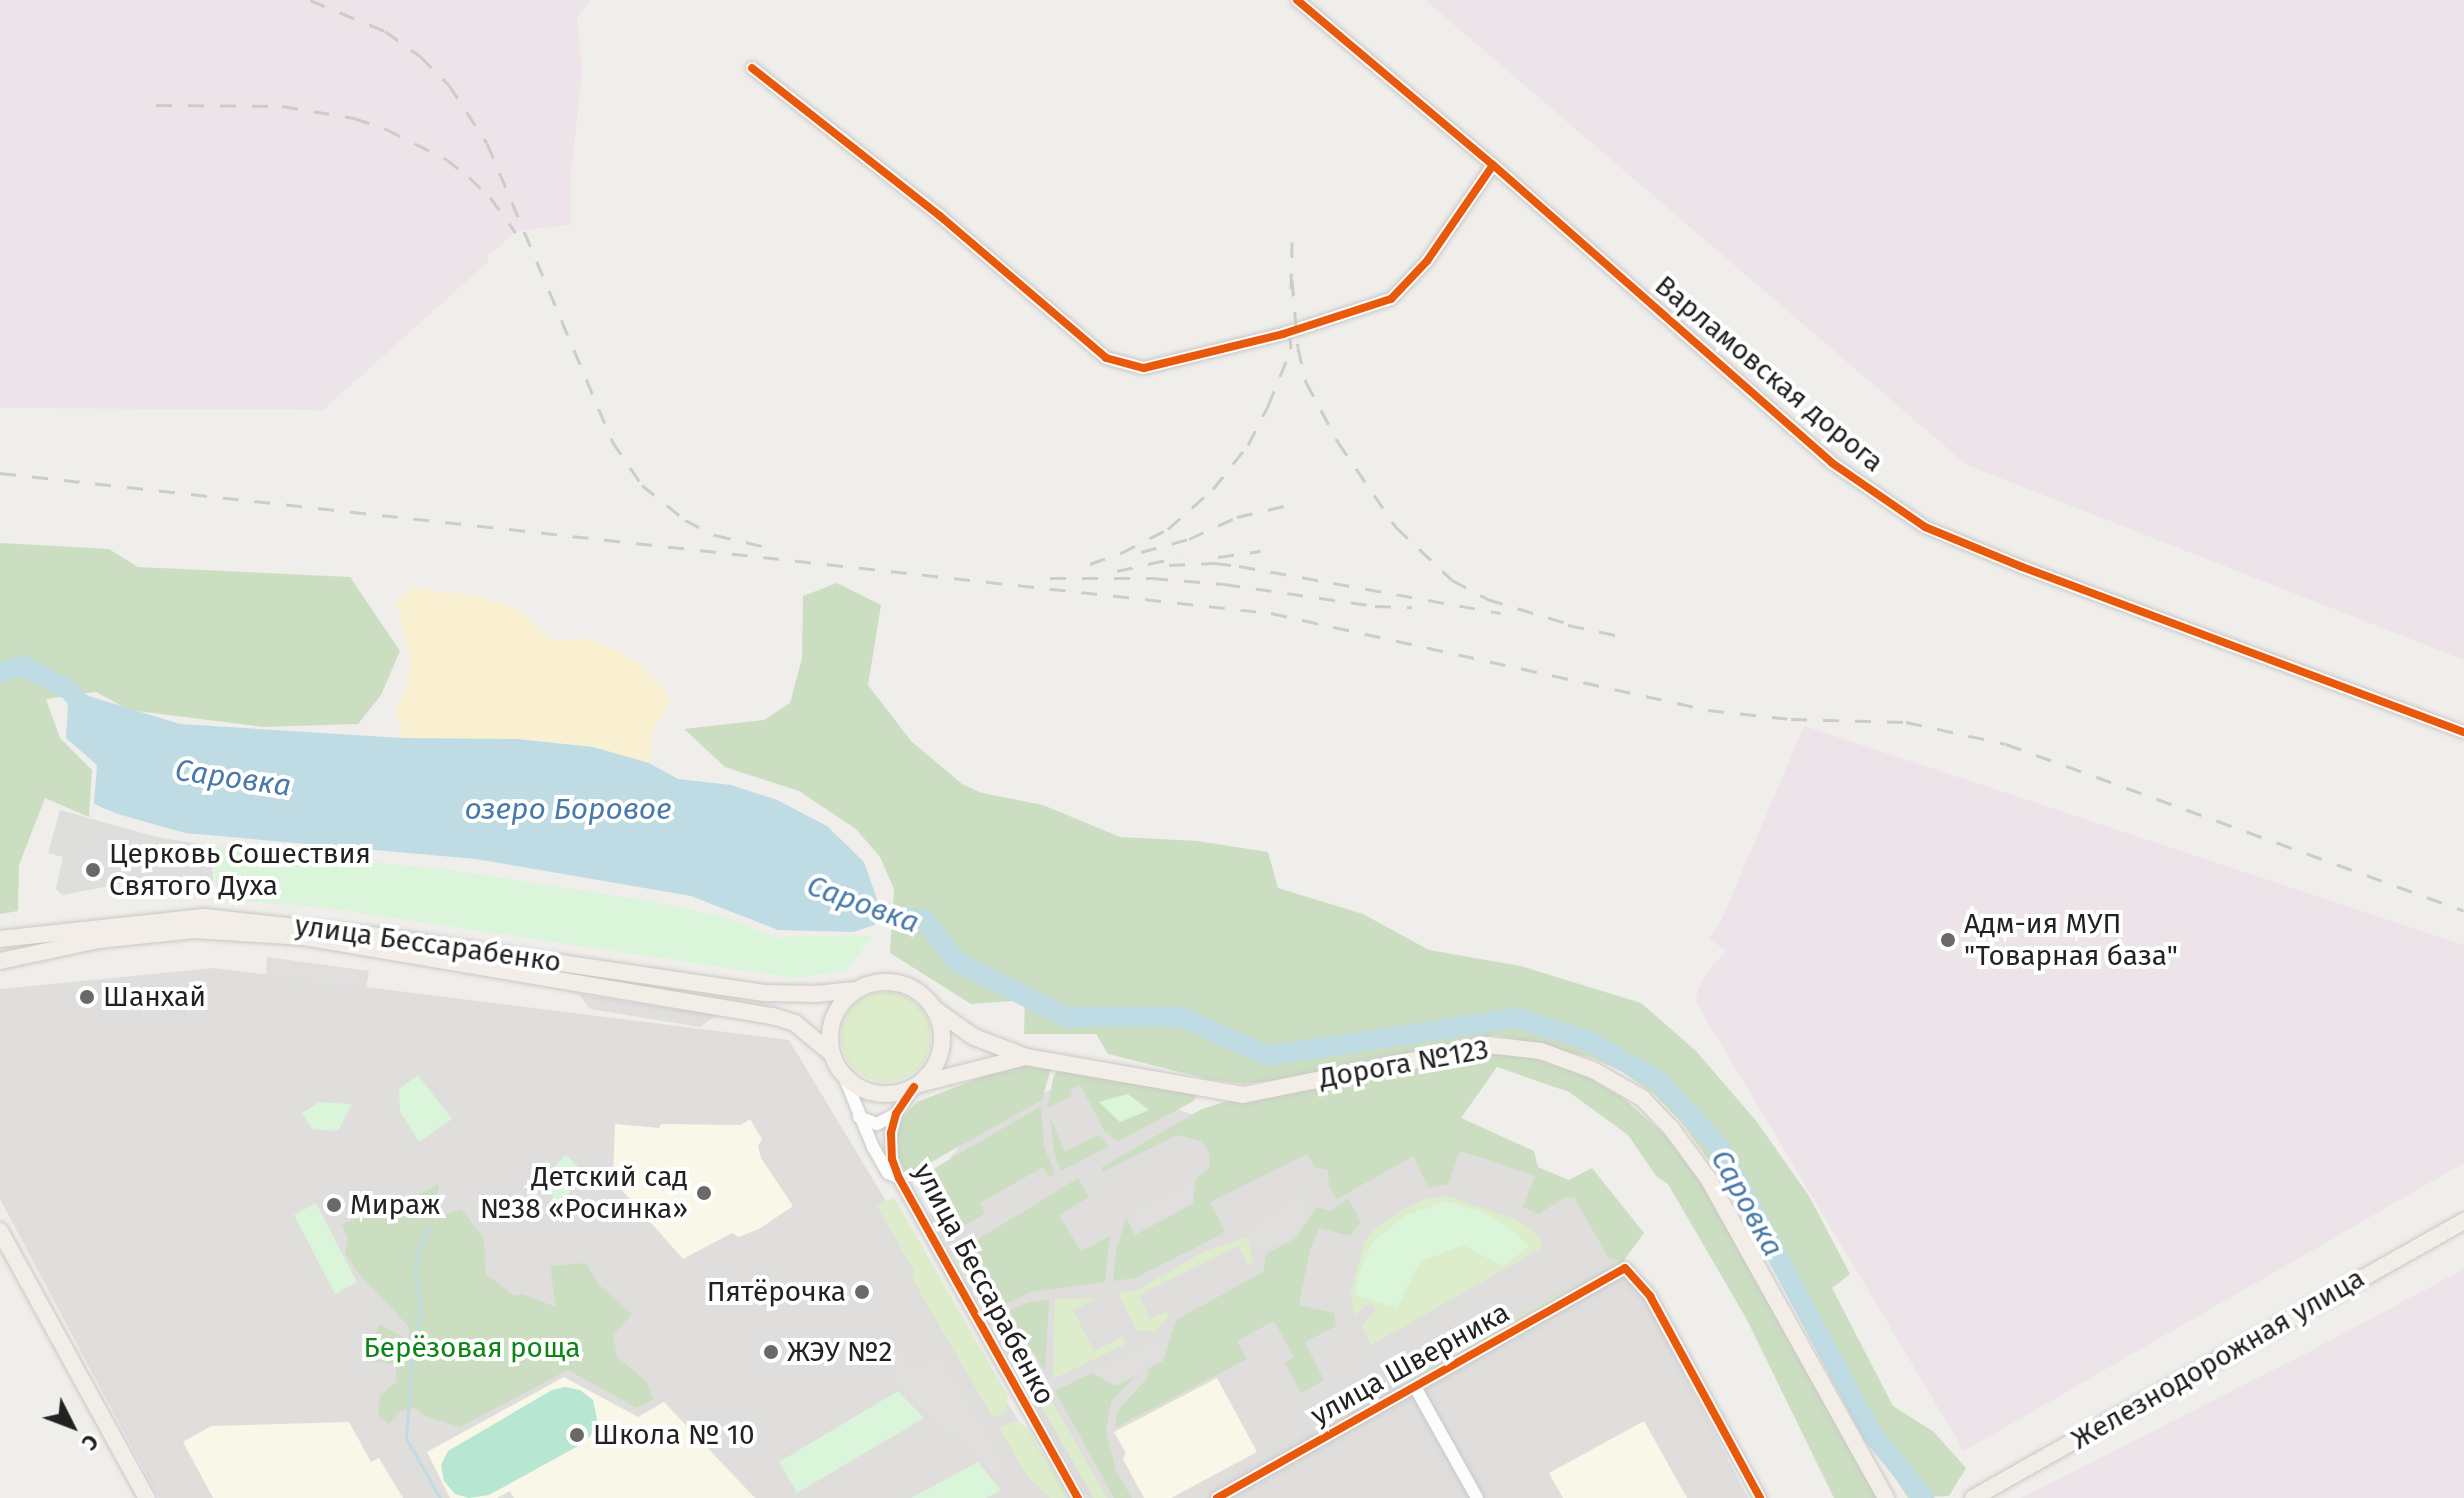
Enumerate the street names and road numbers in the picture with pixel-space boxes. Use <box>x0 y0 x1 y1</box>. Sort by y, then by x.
street label: Варламовская дорога <box>1648 269 1890 479</box>
street label: улица Бессарабенко <box>293 909 563 979</box>
street label: Дорога №123 <box>1317 1033 1491 1095</box>
street label: улица Бессарабенко <box>906 1158 1062 1410</box>
street label: Железнодорожная улица <box>2066 1261 2370 1457</box>
street label: улица Шверника <box>1305 1296 1515 1432</box>

